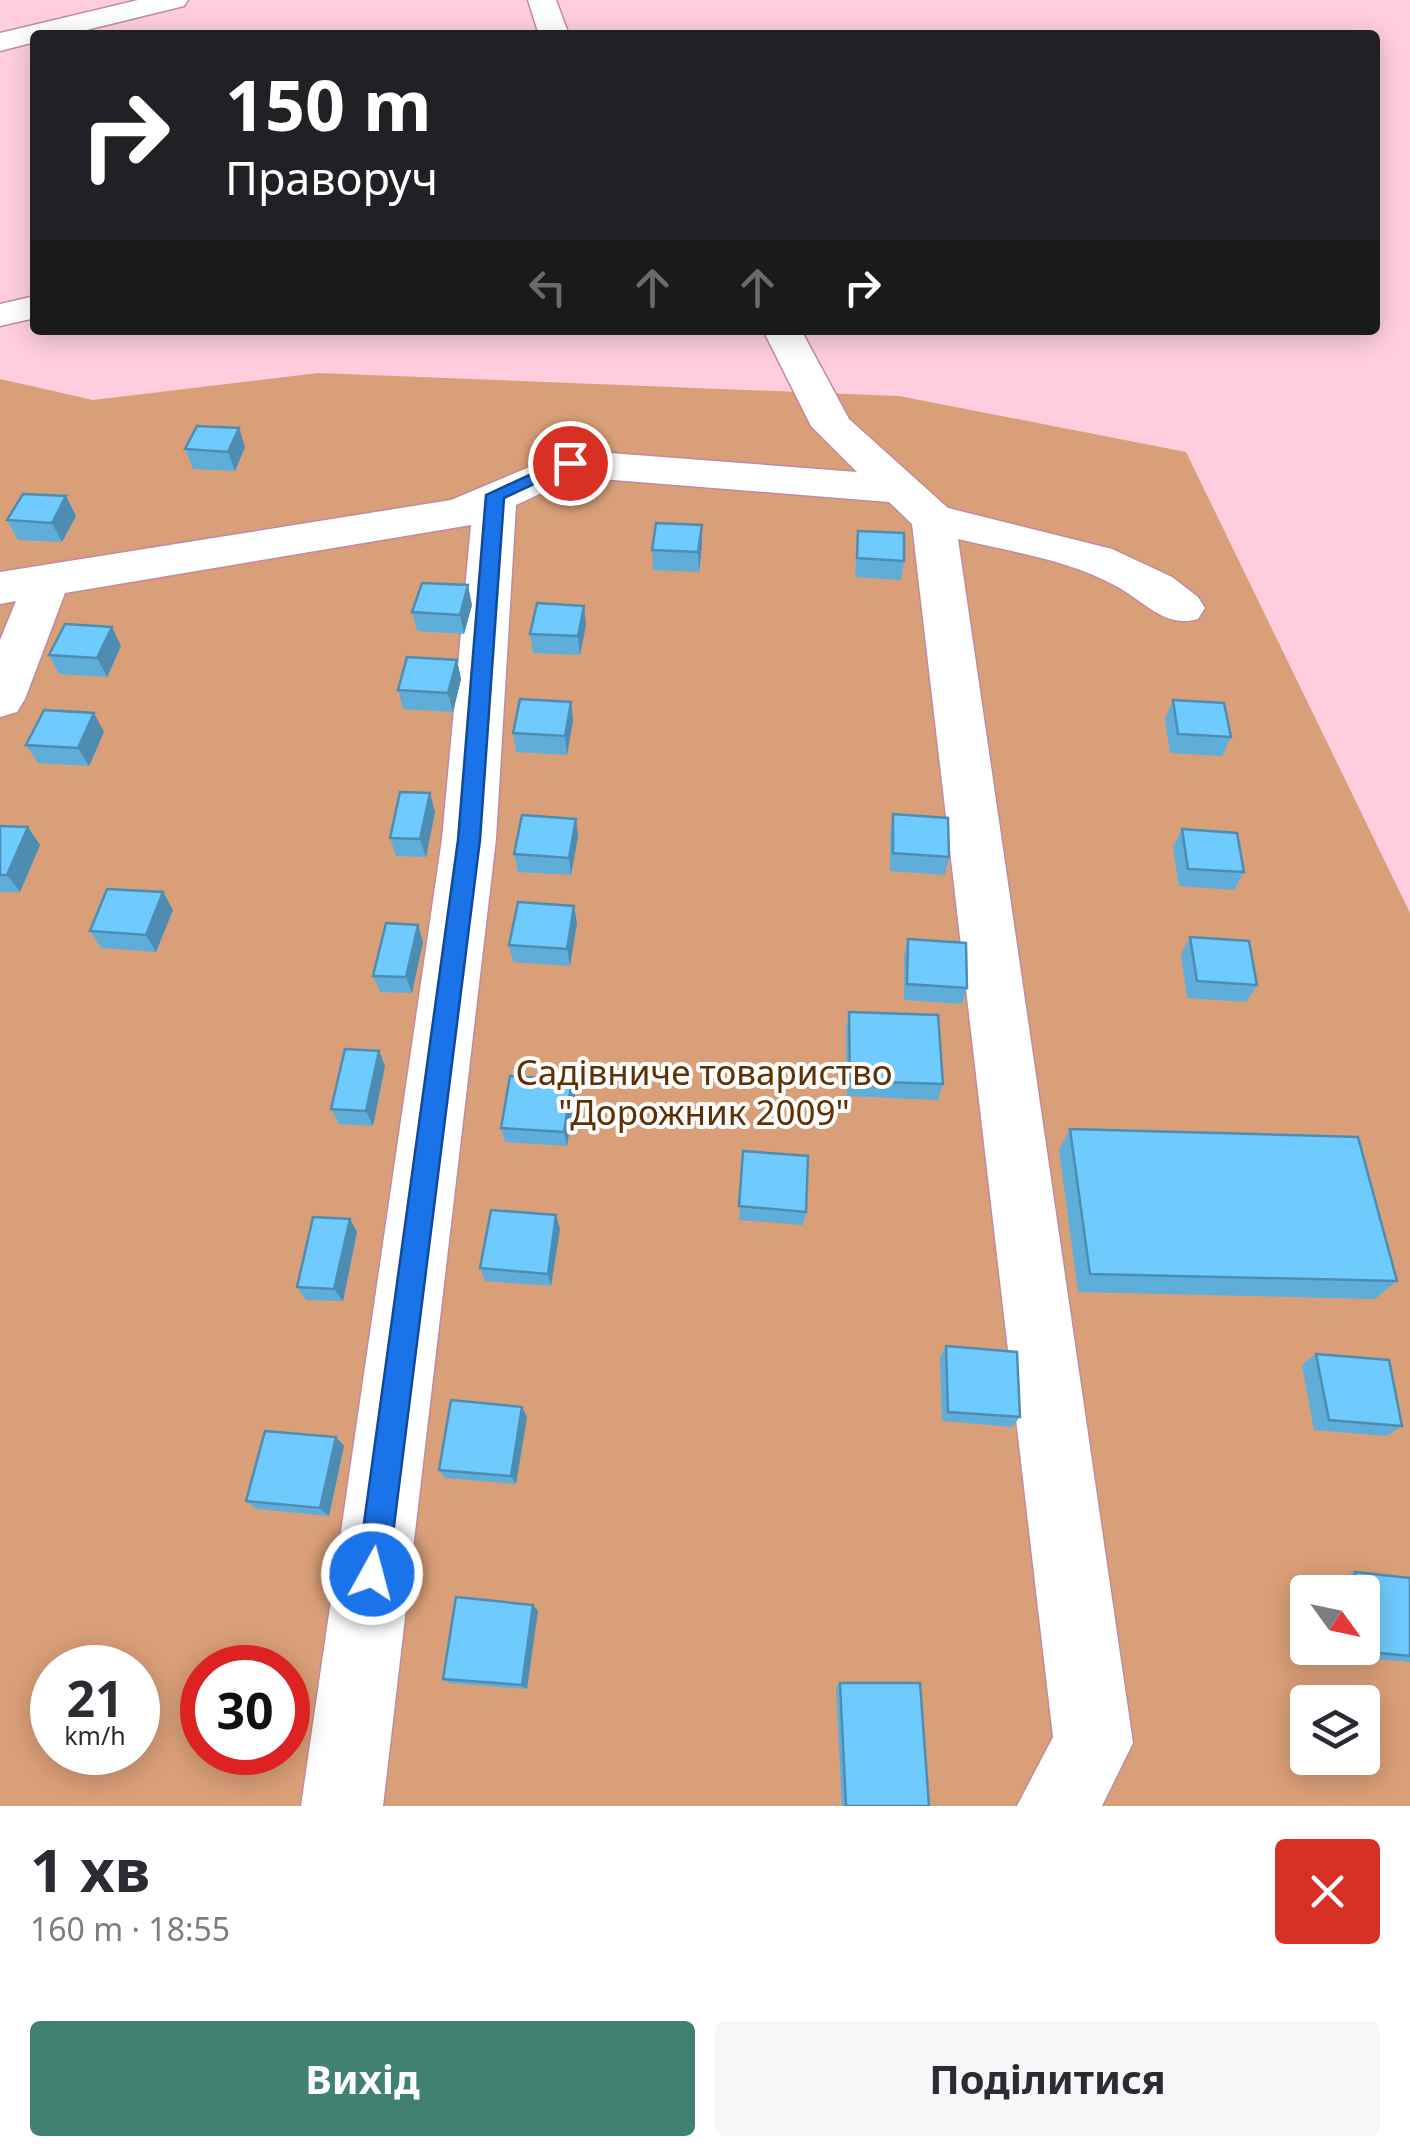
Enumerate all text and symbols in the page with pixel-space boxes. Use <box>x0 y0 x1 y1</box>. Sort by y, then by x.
text: 150 m <box>225 56 432 152</box>
icon: right <box>60 70 190 200</box>
text: Праворуч <box>225 147 438 208</box>
icon: left <box>520 260 575 315</box>
icon: ahead <box>625 260 680 315</box>
icon: ahead <box>730 260 785 315</box>
icon: right <box>835 260 890 315</box>
pin <box>528 421 613 506</box>
icon: arrive <box>543 436 598 491</box>
park label: Садівниче товариство "Дорожник 2009" <box>515 1048 893 1135</box>
position arrow <box>320 1522 424 1626</box>
north arrow <box>1290 1575 1380 1665</box>
map controls <box>1290 1575 1380 1775</box>
speed limit sign: 30 <box>180 1645 310 1775</box>
text: 21 <box>66 1664 124 1732</box>
button: layers <box>1290 1685 1380 1775</box>
text: km/h <box>64 1718 126 1752</box>
text: 1 хв <box>30 1828 150 1910</box>
button: close <box>1275 1839 1380 1944</box>
text: 160 m · 18:55 <box>30 1907 230 1950</box>
button: Вихід <box>30 2021 695 2136</box>
button: Поділитися <box>715 2021 1380 2136</box>

